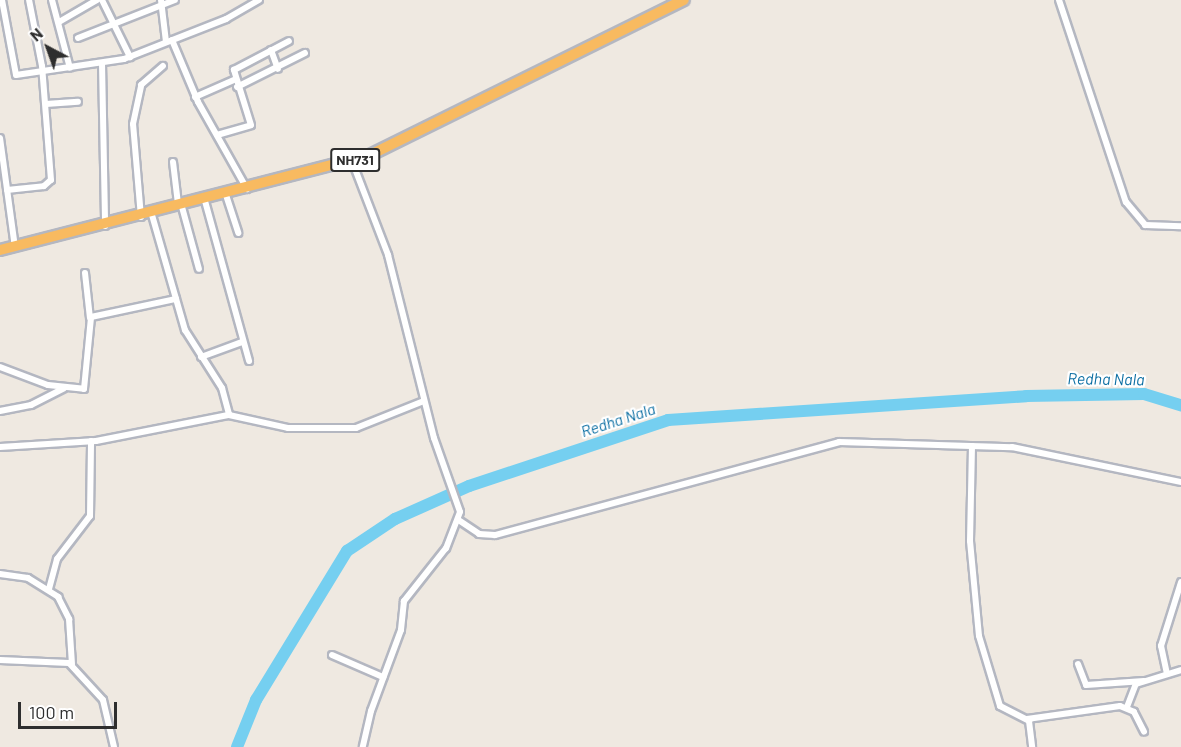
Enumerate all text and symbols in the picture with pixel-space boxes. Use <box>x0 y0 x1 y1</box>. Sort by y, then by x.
north arrow <box>18 18 78 78</box>
text: N <box>26 23 46 45</box>
road number: NH731 <box>330 149 380 171</box>
water label: Redha Nala <box>1067 369 1145 389</box>
water label: Redha Nala <box>578 399 658 441</box>
scale bar <box>21 690 120 728</box>
text: 100 m <box>29 701 74 723</box>

